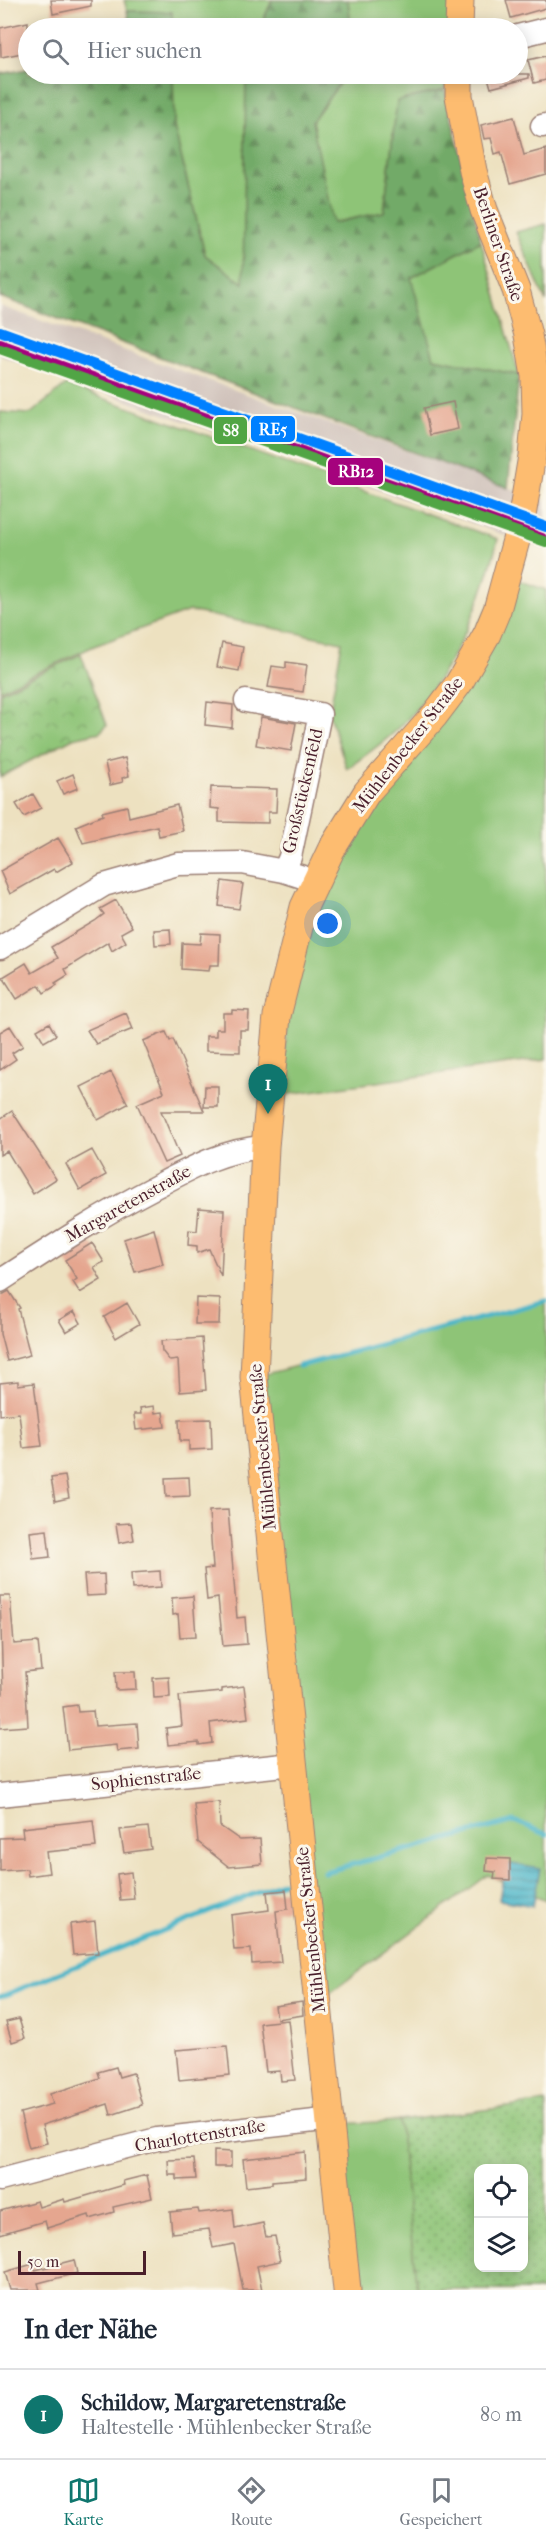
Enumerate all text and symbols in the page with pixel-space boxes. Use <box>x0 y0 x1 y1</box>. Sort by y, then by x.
search box <box>18 18 528 84</box>
icon: search <box>39 35 72 68</box>
text: Hier suchen <box>87 38 202 64</box>
street label: Berliner Straße <box>469 184 527 304</box>
line badge: RE5 <box>250 415 296 443</box>
line badge: S8 <box>213 416 248 445</box>
text: RE5 <box>259 420 287 439</box>
text: S8 <box>223 421 239 440</box>
line badge: RB12 <box>327 457 384 486</box>
text: RB12 <box>338 462 374 481</box>
street label: Mühlenbecker Straße <box>348 673 468 817</box>
street label: Großstückenfeld <box>278 726 328 856</box>
your location <box>313 909 342 938</box>
pin: 1 <box>248 1064 288 1114</box>
street label: Margaretenstraße <box>62 1161 195 1247</box>
street label: Mühlenbecker Straße <box>245 1363 281 1531</box>
street label: Sophienstraße <box>90 1763 202 1795</box>
street label: Mühlenbecker Straße <box>292 1846 330 2014</box>
street label: Charlottenstraße <box>133 2115 267 2157</box>
map controls <box>474 2164 528 2272</box>
button: locate <box>474 2164 528 2218</box>
button: layers <box>474 2218 528 2272</box>
scale bar <box>18 2248 146 2276</box>
text: 50 m <box>27 2252 59 2271</box>
text: In der Nähe <box>24 2314 157 2345</box>
text: Schildow, Margaretenstraße <box>81 2390 346 2416</box>
text: 1 <box>40 2403 47 2426</box>
text: 80 m <box>480 2403 522 2426</box>
text: Haltestelle · Mühlenbecker Straße <box>81 2416 372 2439</box>
tab: Karte <box>64 2474 103 2529</box>
tab: Route <box>230 2474 272 2529</box>
tab: Gespeichert <box>400 2474 482 2529</box>

